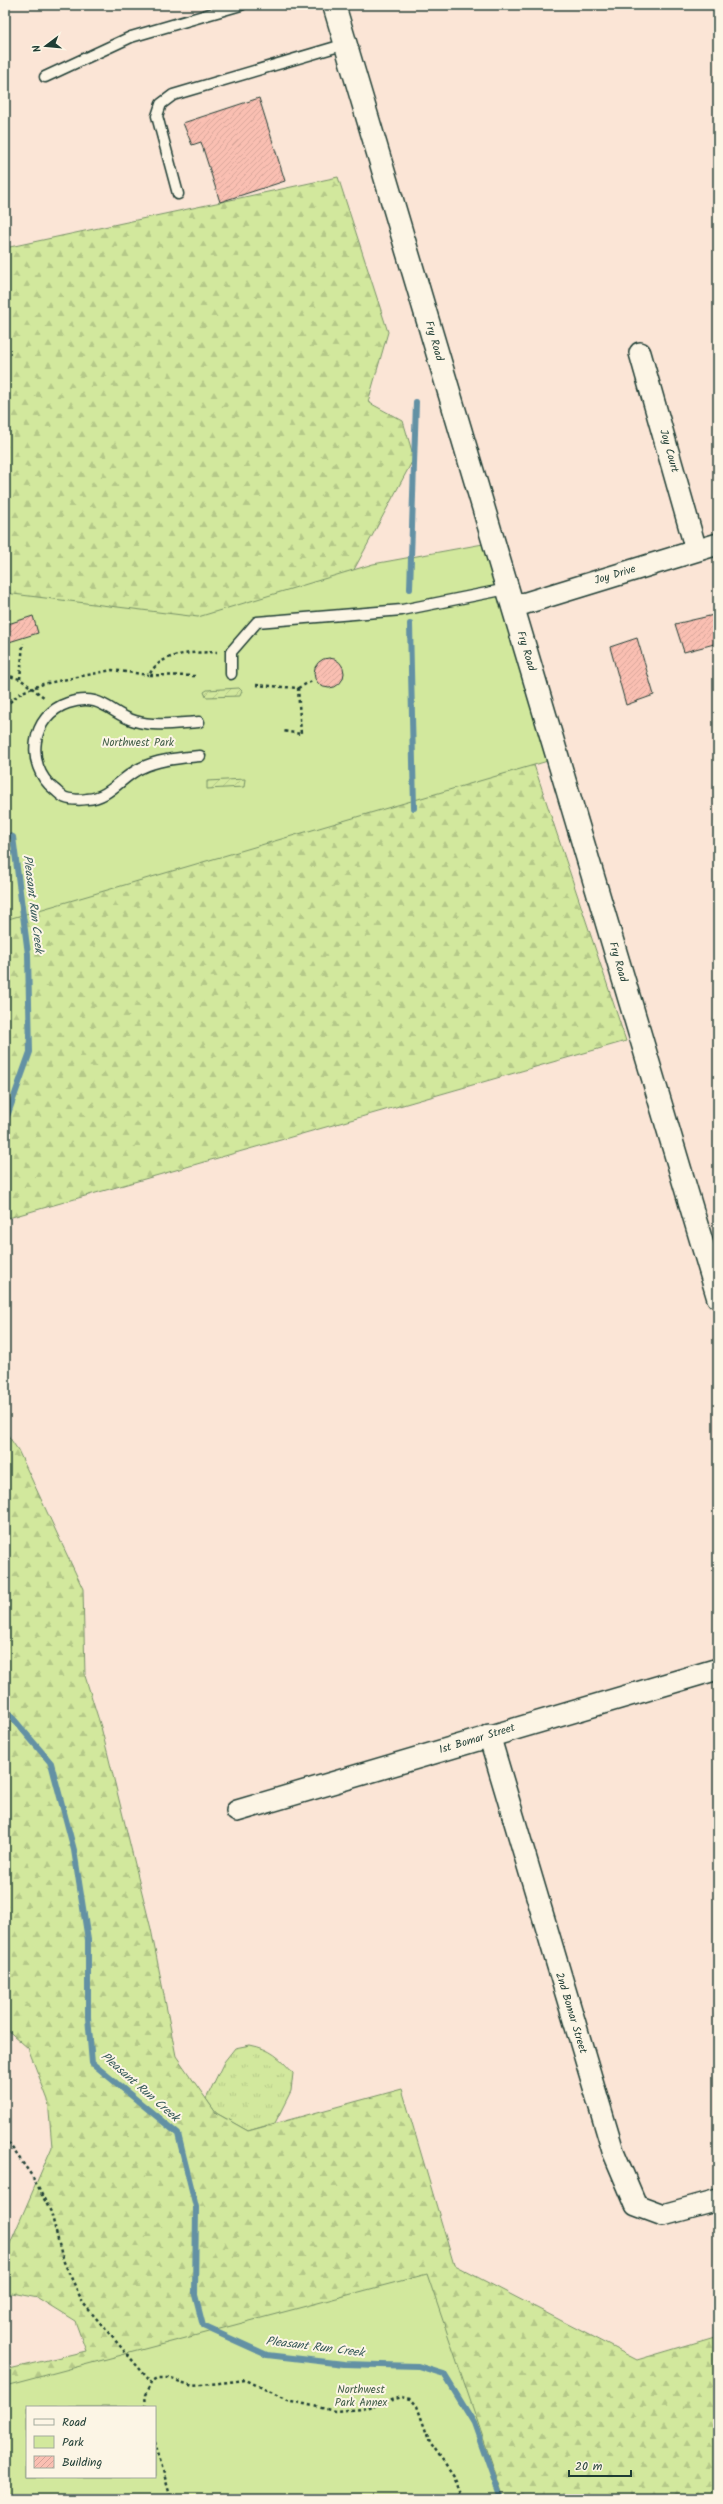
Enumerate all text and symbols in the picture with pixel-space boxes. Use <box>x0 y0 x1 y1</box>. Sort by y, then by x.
north arrow <box>26 26 66 66</box>
text: N <box>28 43 47 54</box>
street label: Fry Road <box>420 319 448 364</box>
street label: Joy Court <box>654 427 684 476</box>
street label: Joy Drive <box>592 560 638 590</box>
street label: Fry Road <box>511 629 541 674</box>
park label: Northwest Park <box>102 734 175 752</box>
water label: Pleasant Run Creek <box>18 854 49 956</box>
street label: Fry Road <box>604 940 632 985</box>
street label: 1st Bomar Street <box>437 1719 518 1759</box>
street label: 2nd Bomar Street <box>550 1970 592 2057</box>
water label: Pleasant Run Creek <box>97 2047 185 2128</box>
water label: Pleasant Run Creek <box>265 2332 367 2363</box>
park label: Northwest Park Annex <box>335 2381 388 2412</box>
legend <box>26 2406 156 2478</box>
text: Road <box>62 2413 87 2432</box>
text: Park <box>62 2433 84 2452</box>
scale bar <box>569 2452 631 2478</box>
text: Building <box>62 2453 102 2472</box>
text: 20 m <box>575 2457 603 2476</box>

